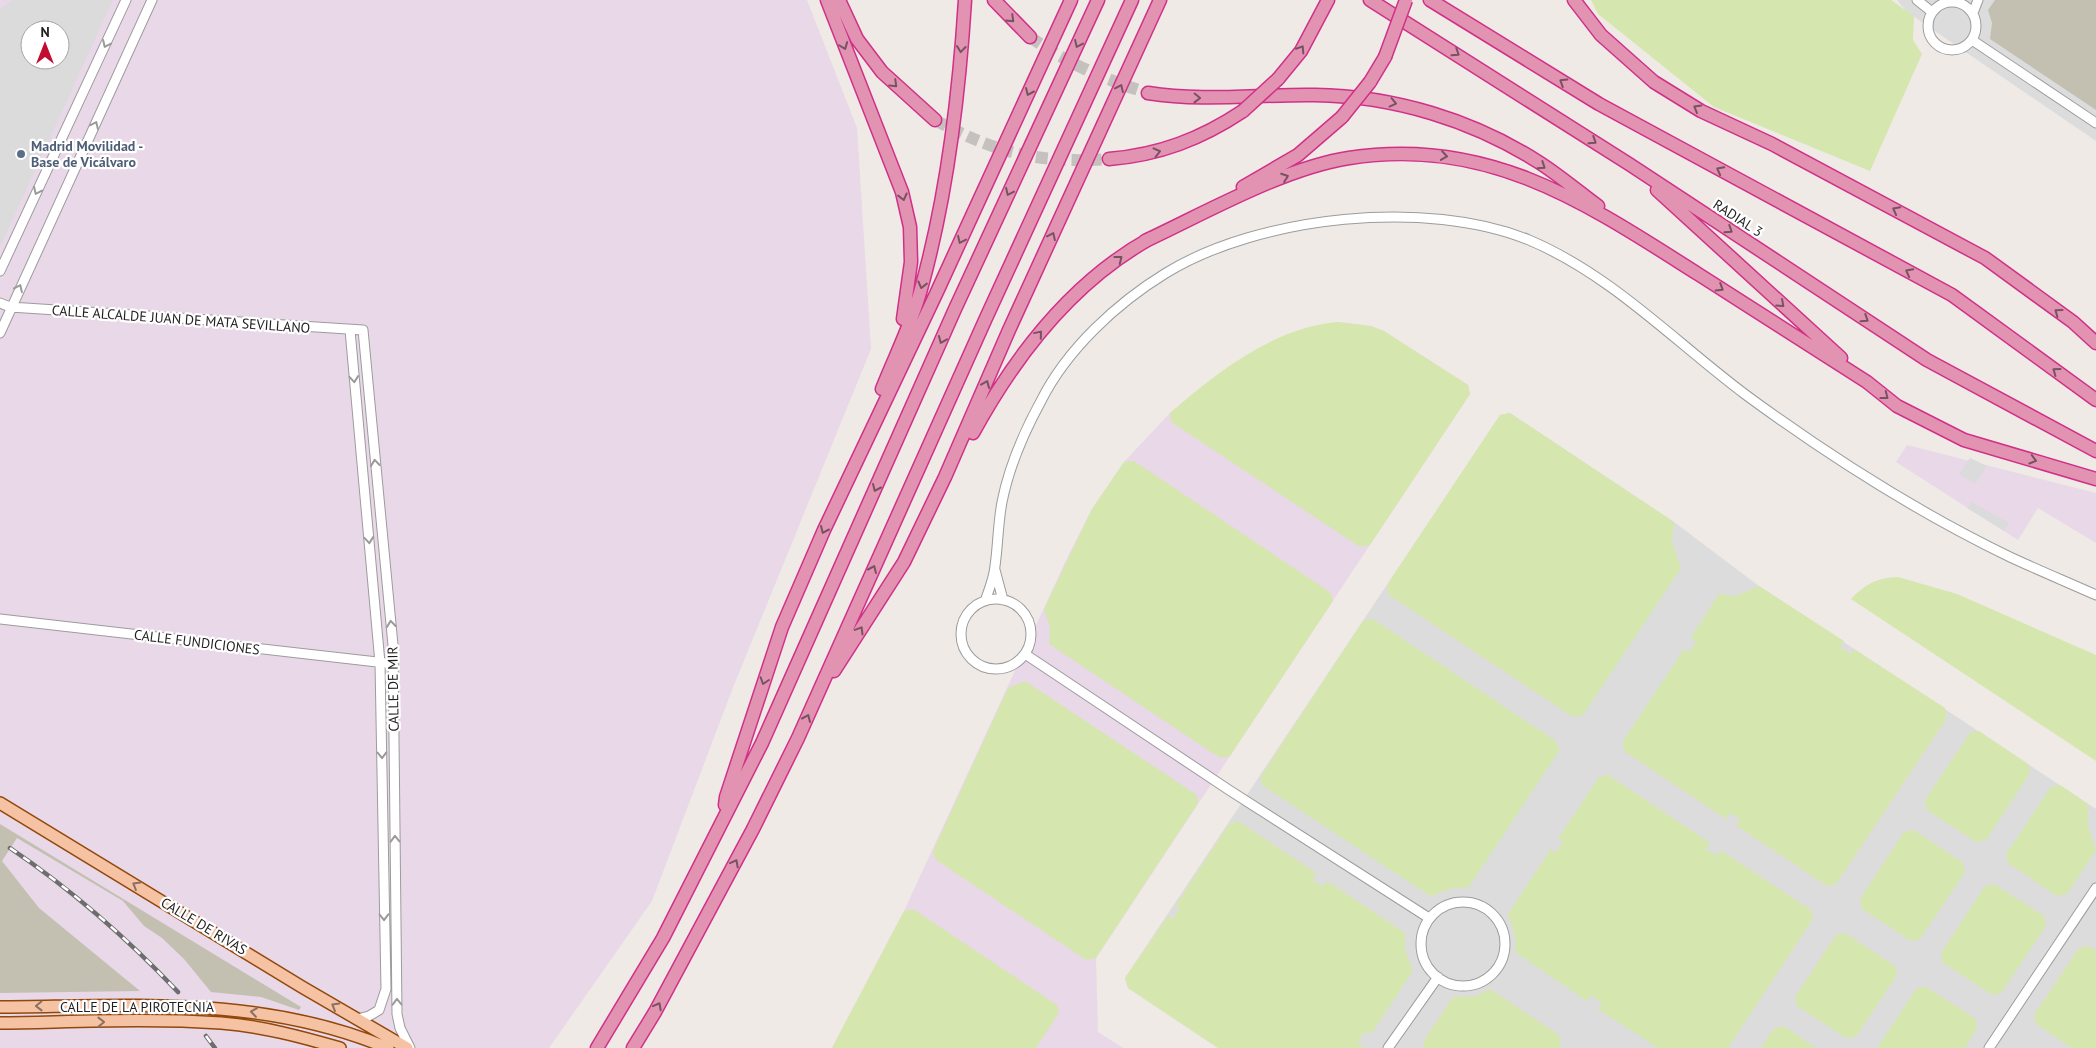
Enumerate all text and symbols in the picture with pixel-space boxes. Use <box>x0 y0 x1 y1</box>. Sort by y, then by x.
one-way arrow <box>1005 13 1014 22</box>
north arrow <box>20 20 70 70</box>
text: N <box>40 23 50 41</box>
one-way arrow <box>102 39 112 48</box>
one-way arrow <box>1073 39 1084 48</box>
one-way arrow <box>839 41 849 49</box>
one-way arrow <box>956 45 967 53</box>
one-way arrow <box>1295 45 1305 54</box>
one-way arrow <box>1450 47 1459 57</box>
one-way arrow <box>888 78 897 87</box>
one-way arrow <box>1559 78 1568 88</box>
one-way arrow <box>1114 84 1124 93</box>
one-way arrow <box>1025 87 1036 96</box>
one-way arrow <box>1193 93 1201 103</box>
one-way arrow <box>1389 97 1398 108</box>
one-way arrow <box>1693 104 1702 114</box>
one-way arrow <box>88 121 99 130</box>
one-way arrow <box>1587 135 1596 144</box>
place label: Madrid Movilidad - Base de Vicálvaro <box>31 137 143 171</box>
one-way arrow <box>1153 147 1161 158</box>
marker: Madrid Movilidad - Base de Vicálvaro <box>15 148 27 160</box>
one-way arrow <box>1439 150 1448 160</box>
one-way arrow <box>1536 160 1546 169</box>
one-way arrow <box>1716 166 1725 176</box>
one-way arrow <box>1280 173 1288 183</box>
one-way arrow <box>34 186 44 195</box>
one-way arrow <box>1005 187 1016 196</box>
one-way arrow <box>897 193 908 202</box>
street label: RADIAL 3 <box>1710 195 1766 241</box>
one-way arrow <box>1892 206 1901 216</box>
one-way arrow <box>1723 224 1732 233</box>
one-way arrow <box>1046 232 1057 241</box>
one-way arrow <box>957 235 967 244</box>
one-way arrow <box>1113 256 1122 264</box>
one-way arrow <box>1905 268 1914 278</box>
one-way arrow <box>917 281 928 290</box>
one-way arrow <box>1714 282 1723 291</box>
one-way arrow <box>13 284 24 293</box>
one-way arrow <box>1776 298 1785 307</box>
street label: CALLE ALCALDE JUAN DE MATA SEVILLANO <box>51 301 311 337</box>
one-way arrow <box>2055 309 2064 317</box>
one-way arrow <box>1859 313 1868 322</box>
one-way arrow <box>1033 331 1042 340</box>
one-way arrow <box>938 335 949 344</box>
one-way arrow <box>2053 368 2062 377</box>
one-way arrow <box>348 375 359 383</box>
one-way arrow <box>979 380 990 389</box>
one-way arrow <box>1879 390 1888 398</box>
one-way arrow <box>2028 455 2036 465</box>
one-way arrow <box>370 458 381 466</box>
one-way arrow <box>872 483 883 492</box>
one-way arrow <box>820 525 831 534</box>
one-way arrow <box>363 537 374 545</box>
one-way arrow <box>867 565 878 574</box>
one-way arrow <box>386 620 397 628</box>
street label: CALLE FUNDICIONES <box>133 625 261 659</box>
one-way arrow <box>854 626 864 635</box>
street label: CALLE DE MIR <box>383 646 403 732</box>
one-way arrow <box>760 676 770 684</box>
one-way arrow <box>801 714 812 723</box>
one-way arrow <box>376 751 387 759</box>
one-way arrow <box>390 835 400 843</box>
one-way arrow <box>729 859 739 868</box>
one-way arrow <box>133 882 142 892</box>
street label: CALLE DE RIVAS <box>158 893 250 959</box>
one-way arrow <box>379 914 389 922</box>
street label: CALLE DE LA PIROTECNIA <box>60 998 215 1016</box>
one-way arrow <box>392 998 402 1006</box>
one-way arrow <box>35 1001 42 1011</box>
one-way arrow <box>331 1002 340 1012</box>
one-way arrow <box>652 1003 662 1012</box>
one-way arrow <box>249 1007 257 1018</box>
one-way arrow <box>97 1016 105 1027</box>

